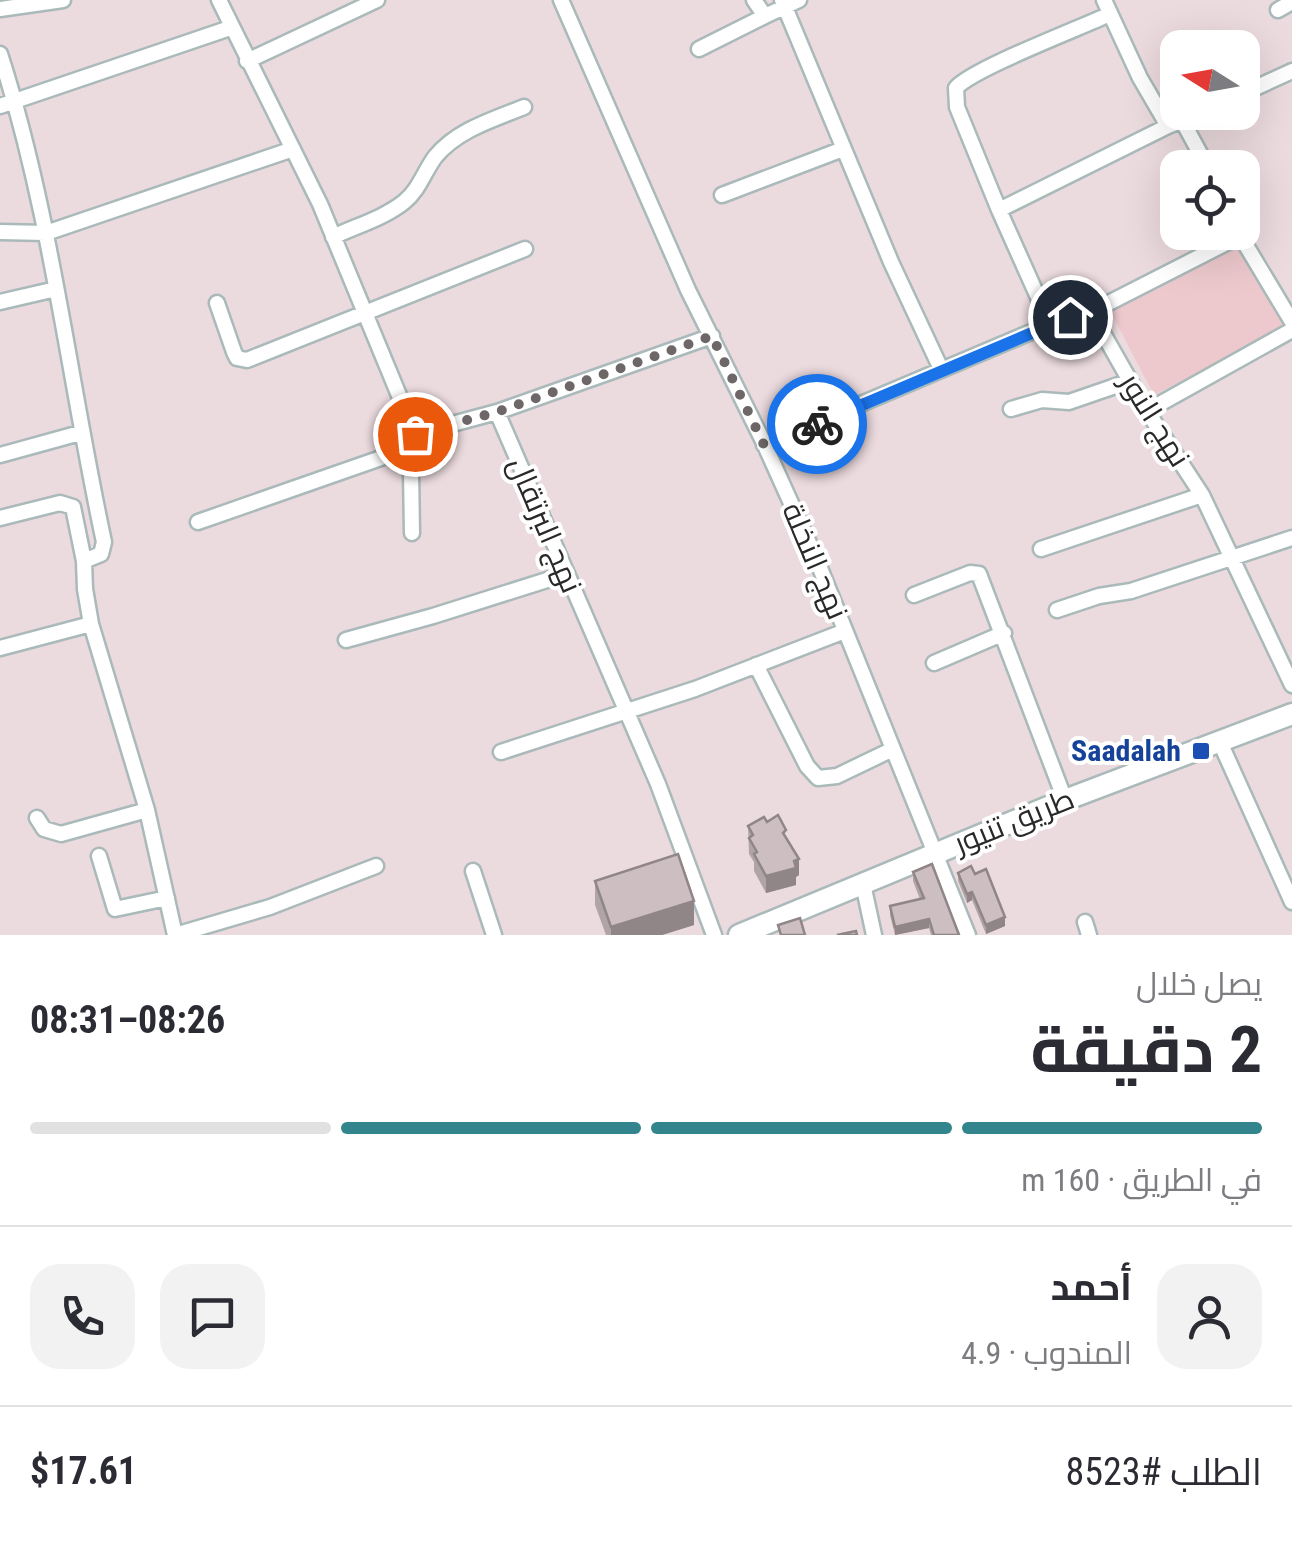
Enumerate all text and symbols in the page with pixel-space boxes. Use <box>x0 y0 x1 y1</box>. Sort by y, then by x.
north arrow <box>1160 30 1260 130</box>
map controls <box>1160 30 1260 250</box>
button: locate <box>1160 150 1260 250</box>
pin <box>1028 275 1113 360</box>
icon: home <box>1043 290 1098 345</box>
street label: نهج النور <box>1109 365 1198 475</box>
courier <box>767 374 867 474</box>
pin <box>373 392 458 477</box>
icon: bike <box>790 397 845 452</box>
icon: bag <box>388 407 443 462</box>
street label: نهج البرتقال <box>499 452 590 599</box>
street label: نهج النخلة <box>772 497 856 626</box>
place label: Saadalah <box>1071 733 1181 768</box>
marker: Saadalah <box>1190 740 1212 762</box>
street label: طريق تنيور <box>947 781 1079 862</box>
text: يصل خلال <box>1136 965 1262 1003</box>
text: 08:26–08:31 <box>30 998 225 1042</box>
text: 2 دقيقة <box>1030 1012 1262 1088</box>
text: في الطريق · 160 m <box>1021 1161 1262 1199</box>
button: phone <box>30 1264 135 1369</box>
button: chat <box>160 1264 265 1369</box>
button: person <box>1157 1264 1262 1369</box>
text: أحمد <box>1051 1265 1132 1309</box>
text: المندوب · 4.9 <box>961 1334 1132 1372</box>
text: $17.61 <box>30 1449 137 1493</box>
text: الطلب #8523 <box>1066 1450 1262 1494</box>

